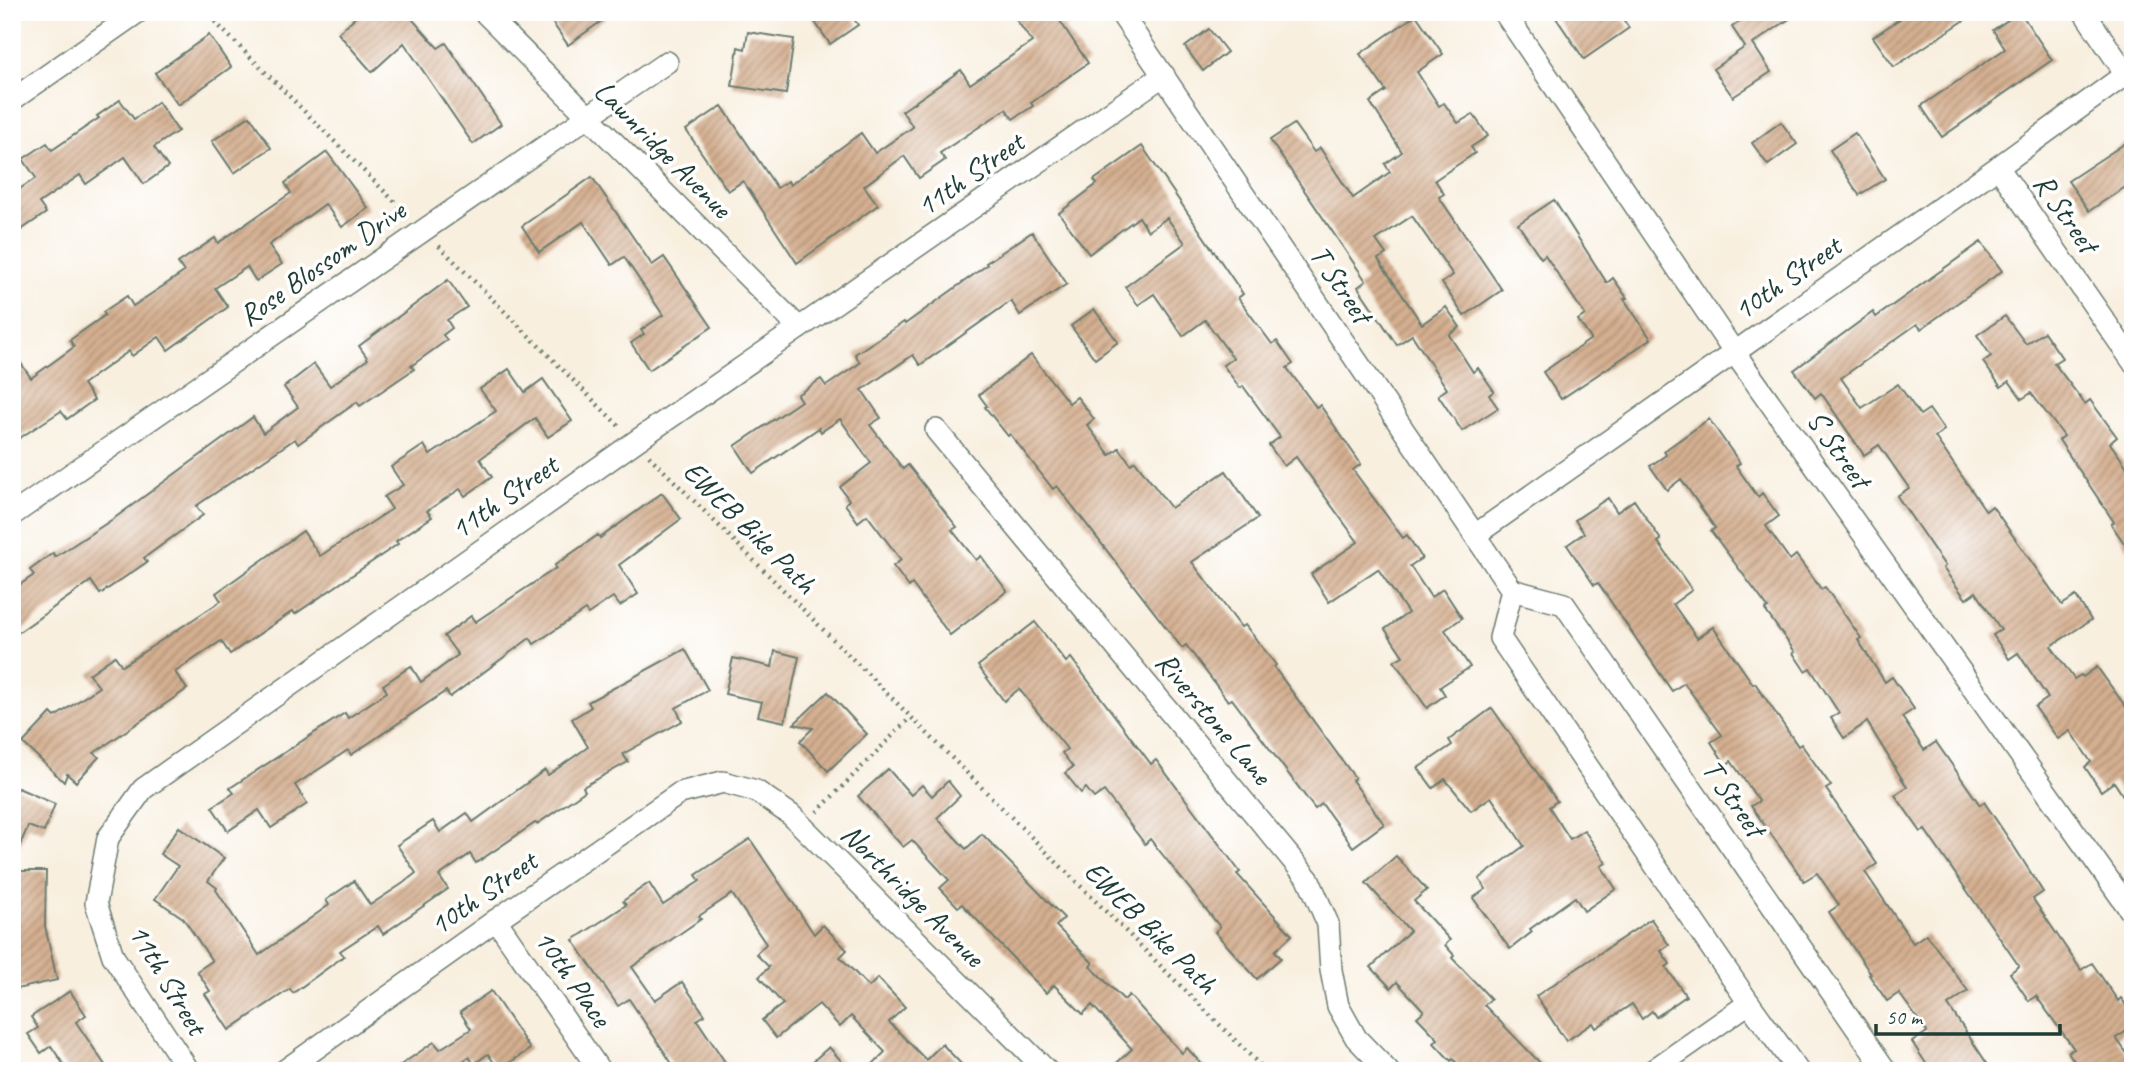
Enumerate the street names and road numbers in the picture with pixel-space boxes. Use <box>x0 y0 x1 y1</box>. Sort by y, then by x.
street label: Lawnridge Avenue <box>586 72 742 228</box>
street label: 11th Street <box>909 122 1034 225</box>
street label: R Street <box>2025 166 2109 263</box>
street label: Rose Blossom Drive <box>231 190 415 334</box>
street label: 10th Street <box>1726 226 1851 329</box>
street label: T Street <box>1301 238 1383 334</box>
street label: S Street <box>1799 403 1882 499</box>
street label: 11th Street <box>443 445 568 548</box>
street label: EWEB Bike Path <box>675 452 825 602</box>
street label: Riverstone Lane <box>1147 644 1282 794</box>
street label: T Street <box>1694 752 1776 847</box>
street label: Northridge Avenue <box>833 815 994 976</box>
street label: 10th Street <box>422 841 547 944</box>
street label: EWEB Bike Path <box>1076 852 1226 1002</box>
street label: 11th Street <box>120 917 217 1044</box>
street label: 10th Place <box>526 922 621 1036</box>

